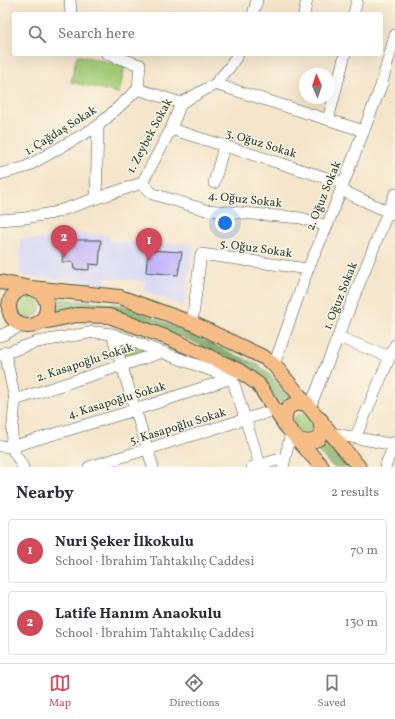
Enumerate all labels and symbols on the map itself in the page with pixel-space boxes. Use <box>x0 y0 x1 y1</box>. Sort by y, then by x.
north arrow <box>299 68 335 104</box>
street label: 1. Zeybek Sokak <box>124 95 177 176</box>
street label: 1. Çağdaş Sokak <box>22 102 100 160</box>
street label: 3. Oğuz Sokak <box>224 126 299 163</box>
street label: 2. Oğuz Sokak <box>303 158 345 233</box>
street label: 4. Oğuz Sokak <box>207 188 283 212</box>
your location <box>215 213 235 233</box>
pin: 2 <box>51 225 77 258</box>
pin: 1 <box>136 228 162 261</box>
street label: 5. Oğuz Sokak <box>219 236 294 262</box>
street label: 1. Oğuz Sokak <box>320 259 362 332</box>
street label: 2. Kasapoğlu Sokak <box>34 340 136 386</box>
street label: 4. Kasapoğlu Sokak <box>66 378 168 424</box>
street label: 5. Kasapoğlu Sokak <box>128 405 229 449</box>

